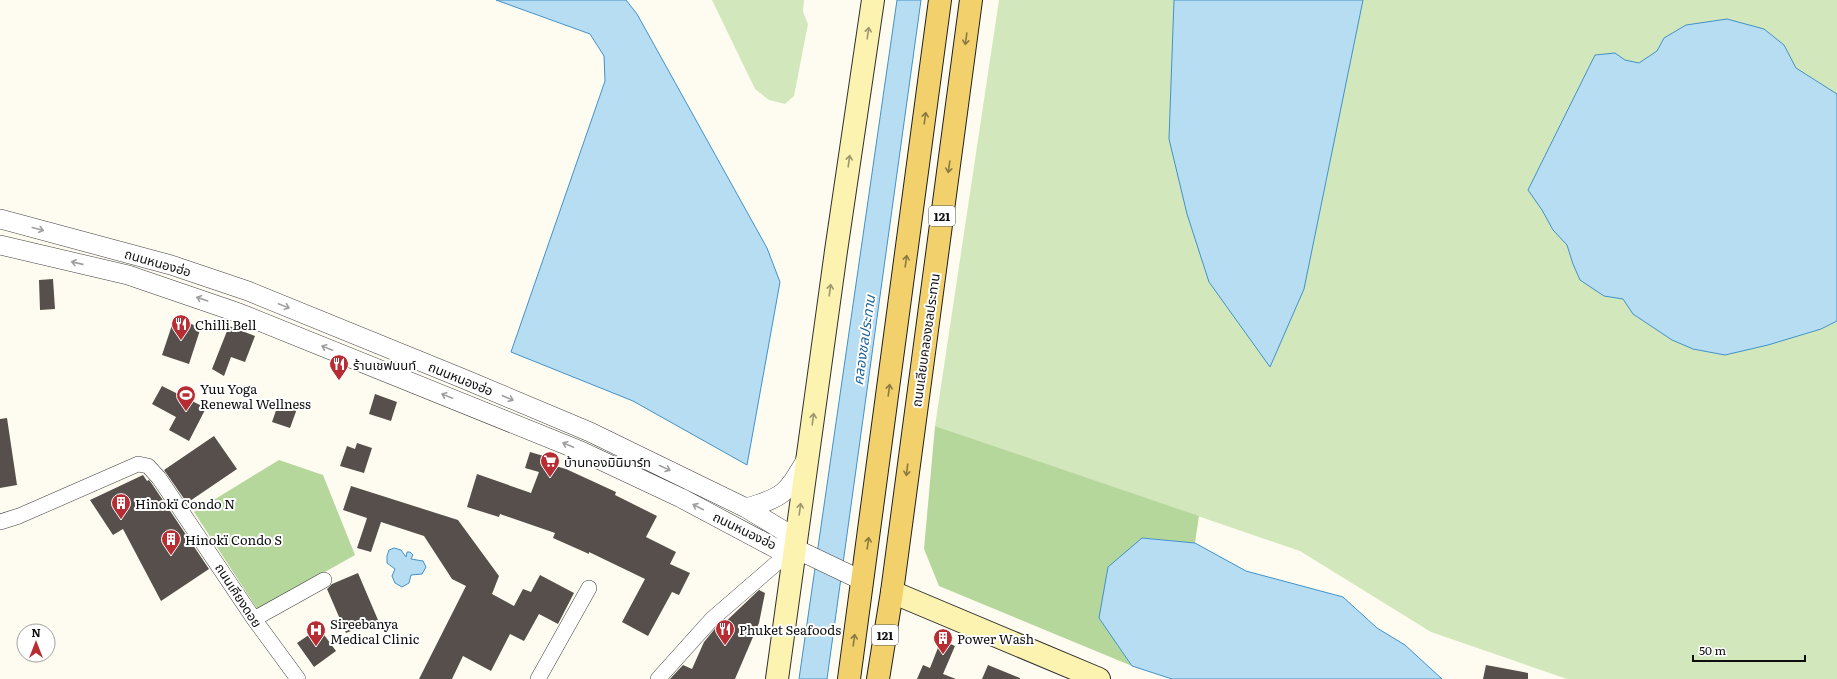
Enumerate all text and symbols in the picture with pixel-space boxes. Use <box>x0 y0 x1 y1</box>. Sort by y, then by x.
one-way arrow <box>864 27 872 40</box>
one-way arrow <box>962 32 970 45</box>
one-way arrow <box>921 112 929 125</box>
one-way arrow <box>845 155 853 168</box>
one-way arrow <box>945 161 952 174</box>
road number: 121 <box>929 206 955 226</box>
one-way arrow <box>31 226 44 234</box>
street label: ถนนหนองฮ่อ <box>122 243 194 281</box>
one-way arrow <box>902 255 910 268</box>
one-way arrow <box>71 259 84 267</box>
street label: ถนนเลียบคลองชลประทาน <box>906 272 944 408</box>
one-way arrow <box>826 284 834 297</box>
water label: คลองชลประทาน <box>847 292 879 386</box>
one-way arrow <box>196 295 209 302</box>
one-way arrow <box>277 302 289 310</box>
restaurant icon: Chilli Bell <box>170 313 192 341</box>
place label: Chilli Bell <box>195 315 257 334</box>
one-way arrow <box>321 344 333 352</box>
restaurant icon: ร้านเชฟนนท์ <box>328 353 350 381</box>
place label: ร้านเชฟนนท์ <box>353 355 416 374</box>
street label: ถนนหนองฮ่อ <box>426 356 496 400</box>
place label: Yuu Yoga Renewal Wellness <box>200 379 311 413</box>
one-way arrow <box>885 383 893 396</box>
sports icon: Yuu Yoga Renewal Wellness <box>175 384 197 412</box>
one-way arrow <box>442 392 454 400</box>
one-way arrow <box>501 394 513 402</box>
one-way arrow <box>809 413 817 426</box>
one-way arrow <box>562 441 574 449</box>
supermarket icon: บ้านทองมินิมาร์ท <box>539 450 561 478</box>
place label: บ้านทองมินิมาร์ท <box>564 452 651 471</box>
one-way arrow <box>904 463 911 476</box>
one-way arrow <box>658 465 670 472</box>
building icon: Hinokï Condo N <box>110 492 132 520</box>
place label: Hinokï Condo N <box>135 494 235 513</box>
one-way arrow <box>692 503 704 510</box>
one-way arrow <box>796 503 804 516</box>
street label: ถนนหนองฮ่อ <box>710 506 780 554</box>
building icon: Hinokï Condo S <box>160 528 182 556</box>
place label: Hinokï Condo S <box>185 530 282 549</box>
one-way arrow <box>864 537 872 550</box>
street label: ถนนเคียงดอย <box>211 559 267 631</box>
place label: Sireebanya Medical Clinic <box>330 614 420 648</box>
restaurant icon: Phuket Seafoods <box>714 618 736 646</box>
hospital icon: Sireebanya Medical Clinic <box>305 619 327 647</box>
place label: Phuket Seafoods <box>739 620 841 639</box>
north arrow <box>16 623 56 663</box>
text: N <box>31 624 41 640</box>
road number: 121 <box>872 625 898 645</box>
building icon: Power Wash <box>932 627 954 655</box>
place label: Power Wash <box>957 629 1034 648</box>
one-way arrow <box>850 634 858 647</box>
scale bar <box>1693 637 1805 663</box>
text: 50 m <box>1699 641 1726 659</box>

